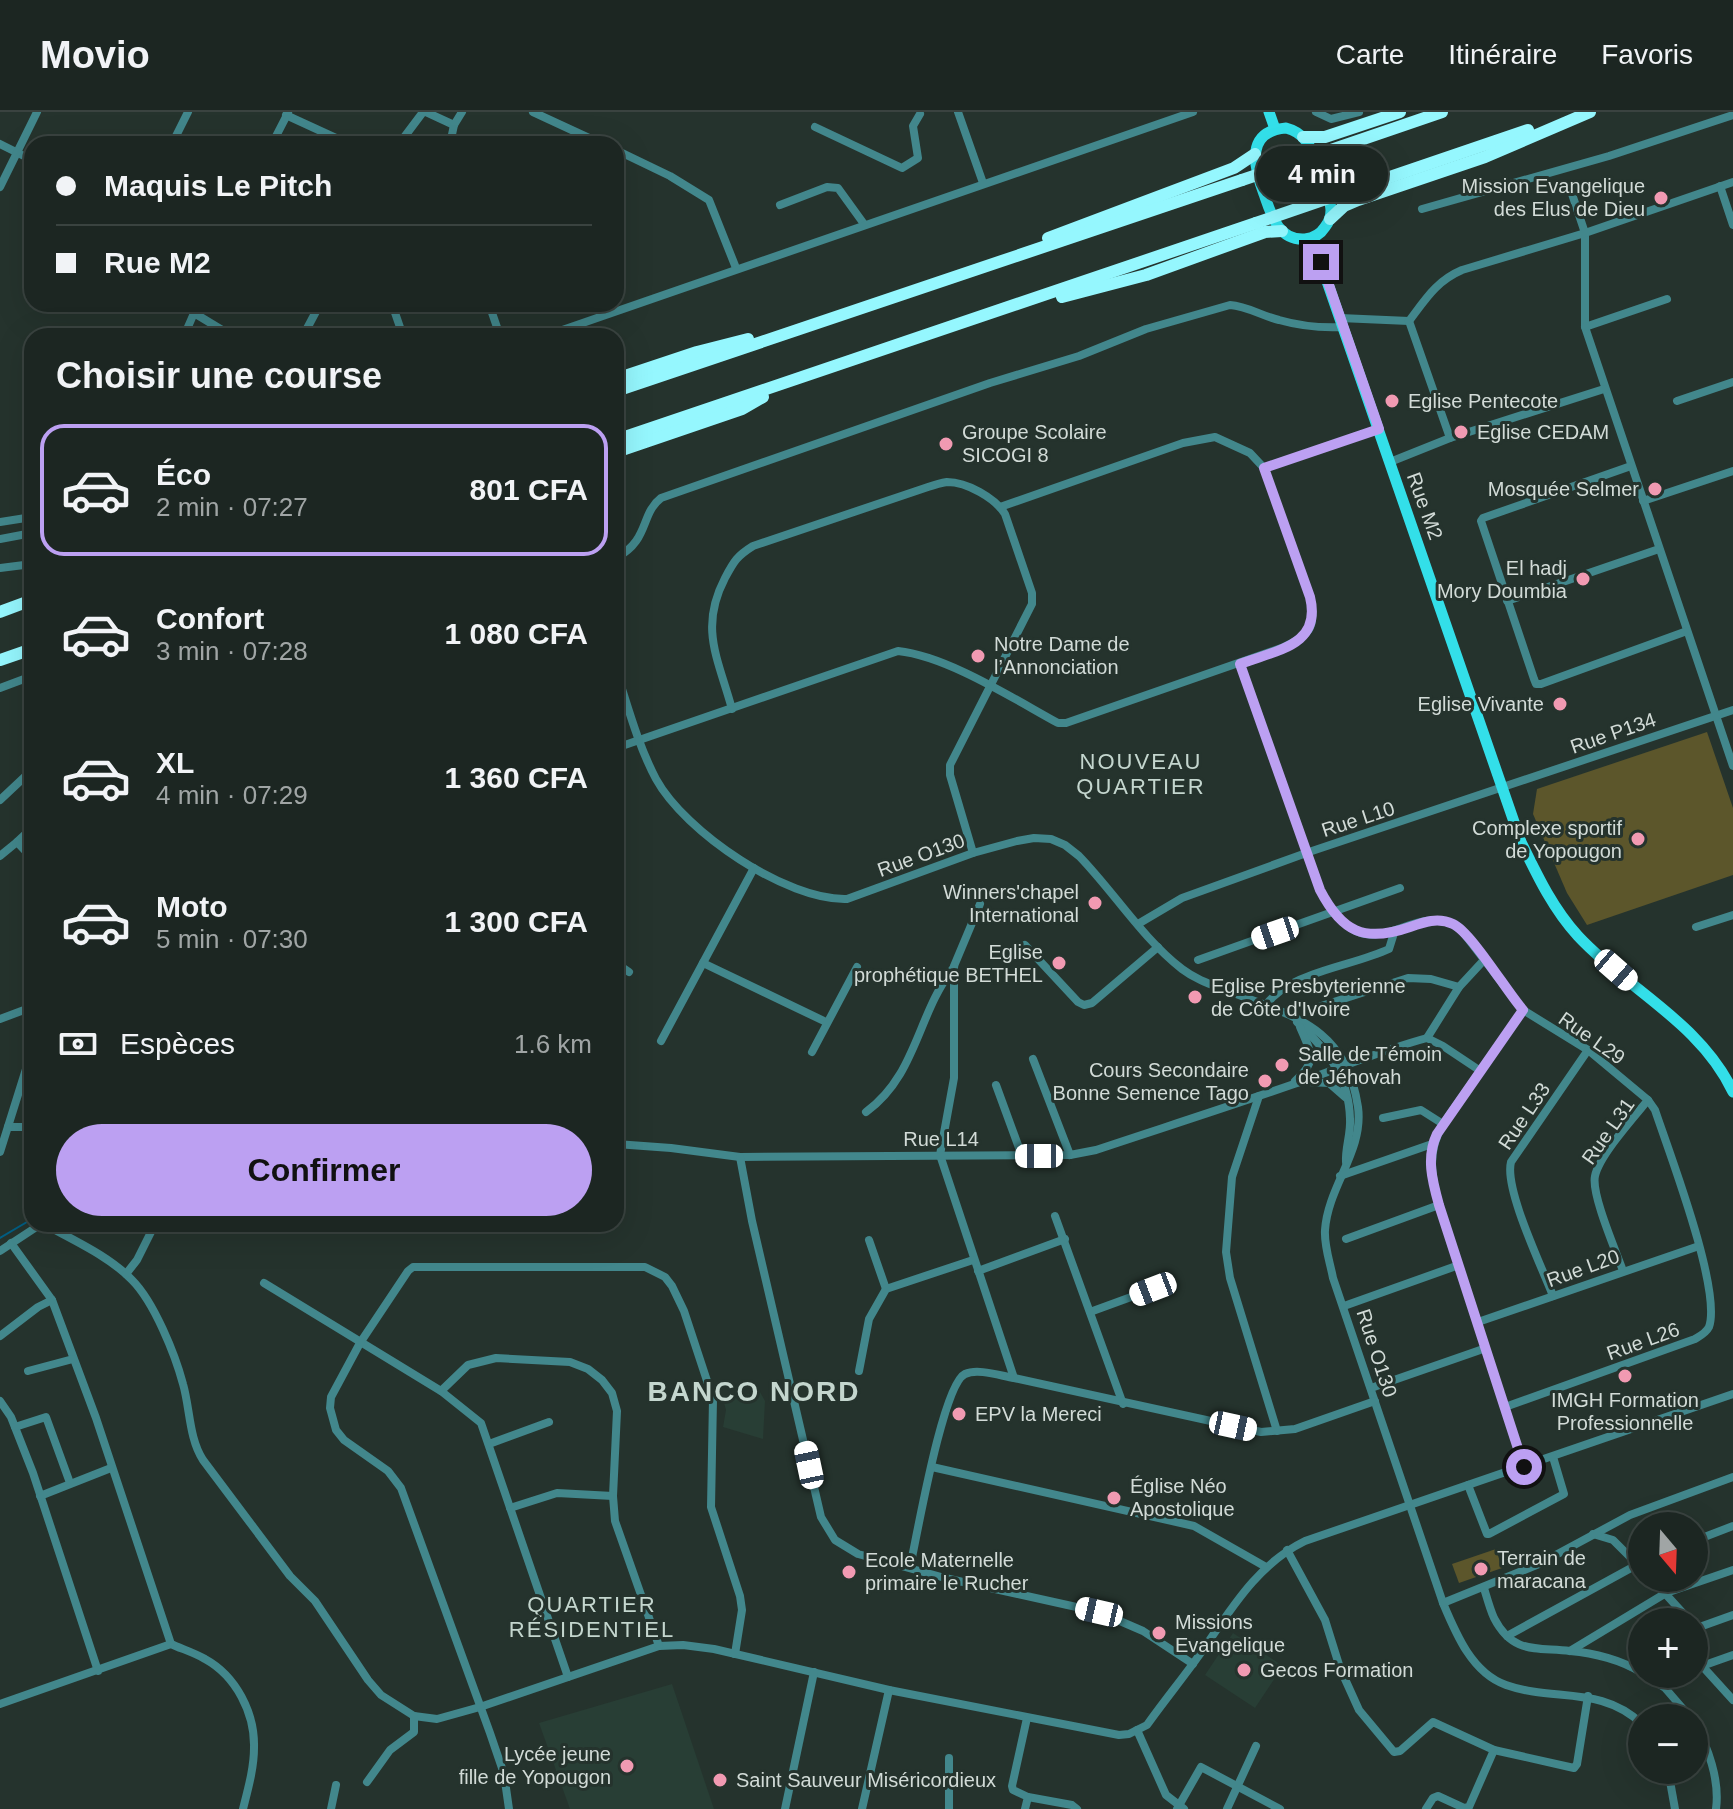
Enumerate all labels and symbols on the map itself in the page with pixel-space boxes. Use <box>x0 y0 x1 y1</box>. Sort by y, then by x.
callout: 4 min <box>1255 146 1387 202</box>
place label: Mission Evangelique des Elus de Dieu <box>1462 175 1645 220</box>
marker: Mission Evangelique des Elus de Dieu <box>1652 189 1670 207</box>
route end <box>1303 244 1339 280</box>
place label: Eglise Pentecote <box>1408 390 1558 412</box>
marker: Eglise Pentecote <box>1383 392 1401 410</box>
place label: Groupe Scolaire SICOGI 8 <box>962 421 1107 466</box>
place label: Eglise CEDAM <box>1477 421 1609 443</box>
marker: Eglise CEDAM <box>1452 423 1470 441</box>
marker: Groupe Scolaire SICOGI 8 <box>937 435 955 453</box>
street label: Rue M2 <box>1403 469 1447 543</box>
place label: Mosquée Selmer <box>1488 478 1639 500</box>
marker: Mosquée Selmer <box>1646 480 1664 498</box>
place label: El hadj Mory Doumbia <box>1437 557 1568 602</box>
marker: El hadj Mory Doumbia <box>1574 570 1592 588</box>
place label: Notre Dame de l’Annonciation <box>994 633 1130 678</box>
marker: Notre Dame de l’Annonciation <box>969 647 987 665</box>
place label: Eglise Vivante <box>1418 693 1544 715</box>
marker: Eglise Vivante <box>1551 695 1569 713</box>
street label: Rue P134 <box>1567 708 1659 758</box>
district label: NOUVEAU QUARTIER <box>1076 749 1206 799</box>
street label: Rue L10 <box>1319 797 1397 841</box>
place label: Complexe sportif de Yopougon <box>1472 817 1622 862</box>
street label: Rue O130 <box>874 829 968 881</box>
marker: Complexe sportif de Yopougon <box>1629 830 1647 848</box>
place label: Winners'chapel International <box>943 881 1079 926</box>
marker: Winners'chapel International <box>1086 894 1104 912</box>
car <box>1248 914 1302 952</box>
place label: Eglise prophétique BETHEL <box>854 941 1043 986</box>
car <box>1590 945 1642 995</box>
marker: Eglise prophétique BETHEL <box>1050 954 1068 972</box>
place label: Eglise Presbyterienne de Côte d'Ivoire <box>1211 975 1406 1020</box>
marker: Eglise Presbyterienne de Côte d'Ivoire <box>1186 988 1204 1006</box>
street label: Rue L29 <box>1555 1007 1629 1069</box>
place label: Salle de Témoin de Jéhovah <box>1298 1043 1442 1088</box>
marker: Salle de Témoin de Jéhovah <box>1273 1056 1291 1074</box>
place label: Cours Secondaire Bonne Semence Tago <box>1053 1059 1249 1104</box>
marker: Cours Secondaire Bonne Semence Tago <box>1256 1072 1274 1090</box>
street label: Rue L33 <box>1494 1079 1554 1153</box>
street label: Rue L31 <box>1577 1094 1639 1168</box>
street label: Rue L14 <box>903 1128 979 1150</box>
car <box>1015 1144 1063 1168</box>
street label: Rue L20 <box>1544 1245 1622 1291</box>
car <box>1126 1269 1180 1309</box>
street label: Rue O130 <box>1352 1306 1402 1400</box>
street label: Rue L26 <box>1604 1318 1682 1364</box>
marker: IMGH Formation Professionnelle <box>1616 1367 1634 1385</box>
district label: BANCO NORD <box>648 1376 860 1407</box>
place label: IMGH Formation Professionnelle <box>1551 1389 1699 1434</box>
place label: EPV la Mereci <box>975 1403 1102 1425</box>
marker: EPV la Mereci <box>950 1405 968 1423</box>
car <box>1207 1409 1259 1443</box>
car <box>792 1439 826 1491</box>
route start <box>1506 1449 1542 1485</box>
place label: Église Néo Apostolique <box>1130 1475 1235 1520</box>
marker: Église Néo Apostolique <box>1105 1489 1123 1507</box>
north arrow <box>1628 1512 1708 1592</box>
place label: Terrain de maracana <box>1497 1547 1587 1592</box>
place label: Ecole Maternelle primaire le Rucher <box>865 1549 1029 1594</box>
marker: Terrain de maracana <box>1472 1560 1490 1578</box>
marker: Ecole Maternelle primaire le Rucher <box>840 1563 858 1581</box>
district label: QUARTIER RÉSIDENTIEL <box>509 1592 675 1642</box>
car <box>1073 1595 1125 1629</box>
place label: Missions Evangelique <box>1175 1611 1285 1656</box>
marker: Missions Evangelique <box>1150 1624 1168 1642</box>
place label: Gecos Formation <box>1260 1659 1413 1681</box>
marker: Gecos Formation <box>1235 1661 1253 1679</box>
place label: Lycée jeune fille de Yopougon <box>459 1743 611 1788</box>
marker: Lycée jeune fille de Yopougon <box>618 1757 636 1775</box>
place label: Saint Sauveur Miséricordieux <box>736 1769 996 1791</box>
marker: Saint Sauveur Miséricordieux <box>711 1771 729 1789</box>

